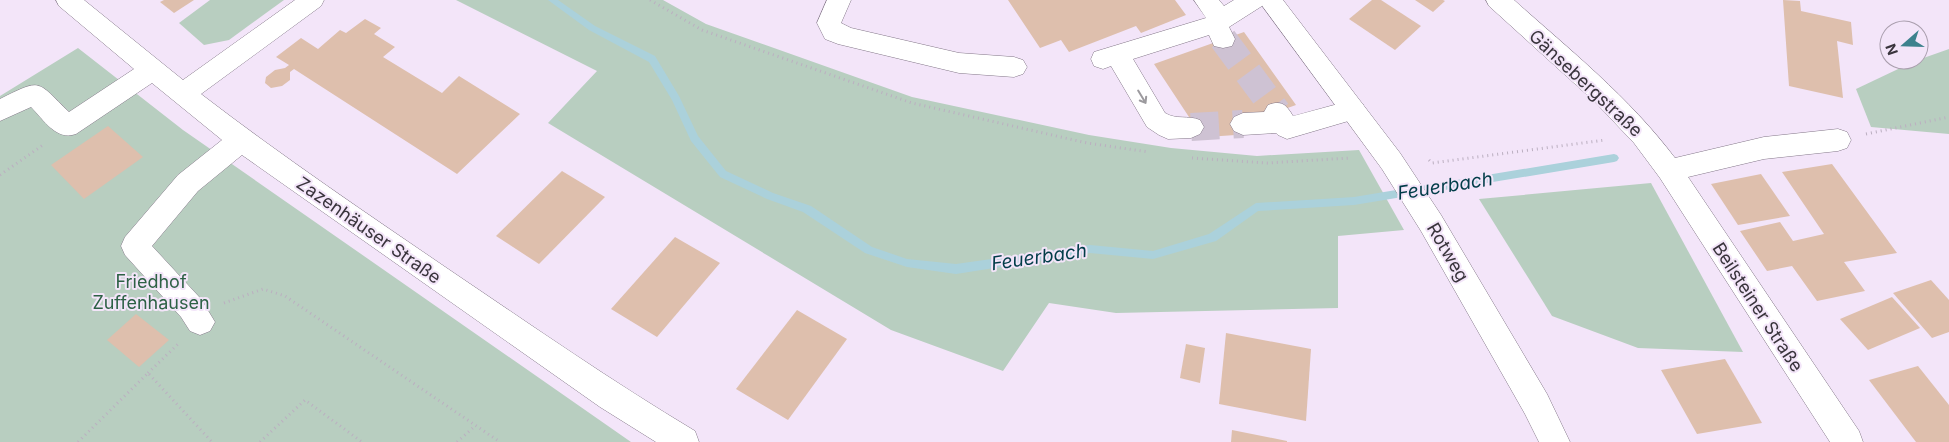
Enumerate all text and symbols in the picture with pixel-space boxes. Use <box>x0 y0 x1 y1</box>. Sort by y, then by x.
north arrow <box>1879 20 1929 70</box>
street label: Gänsebergstraße <box>1525 25 1647 141</box>
text: N <box>1882 42 1901 58</box>
one-way arrow <box>1138 89 1148 103</box>
water label: Feuerbach <box>1396 167 1494 205</box>
street label: Zazenhäuser Straße <box>293 172 445 288</box>
street label: Rotweg <box>1423 219 1473 285</box>
street label: Beilsteiner Straße <box>1708 238 1808 376</box>
water label: Feuerbach <box>990 239 1088 275</box>
park label: Friedhof Zuffenhausen <box>92 271 210 313</box>

